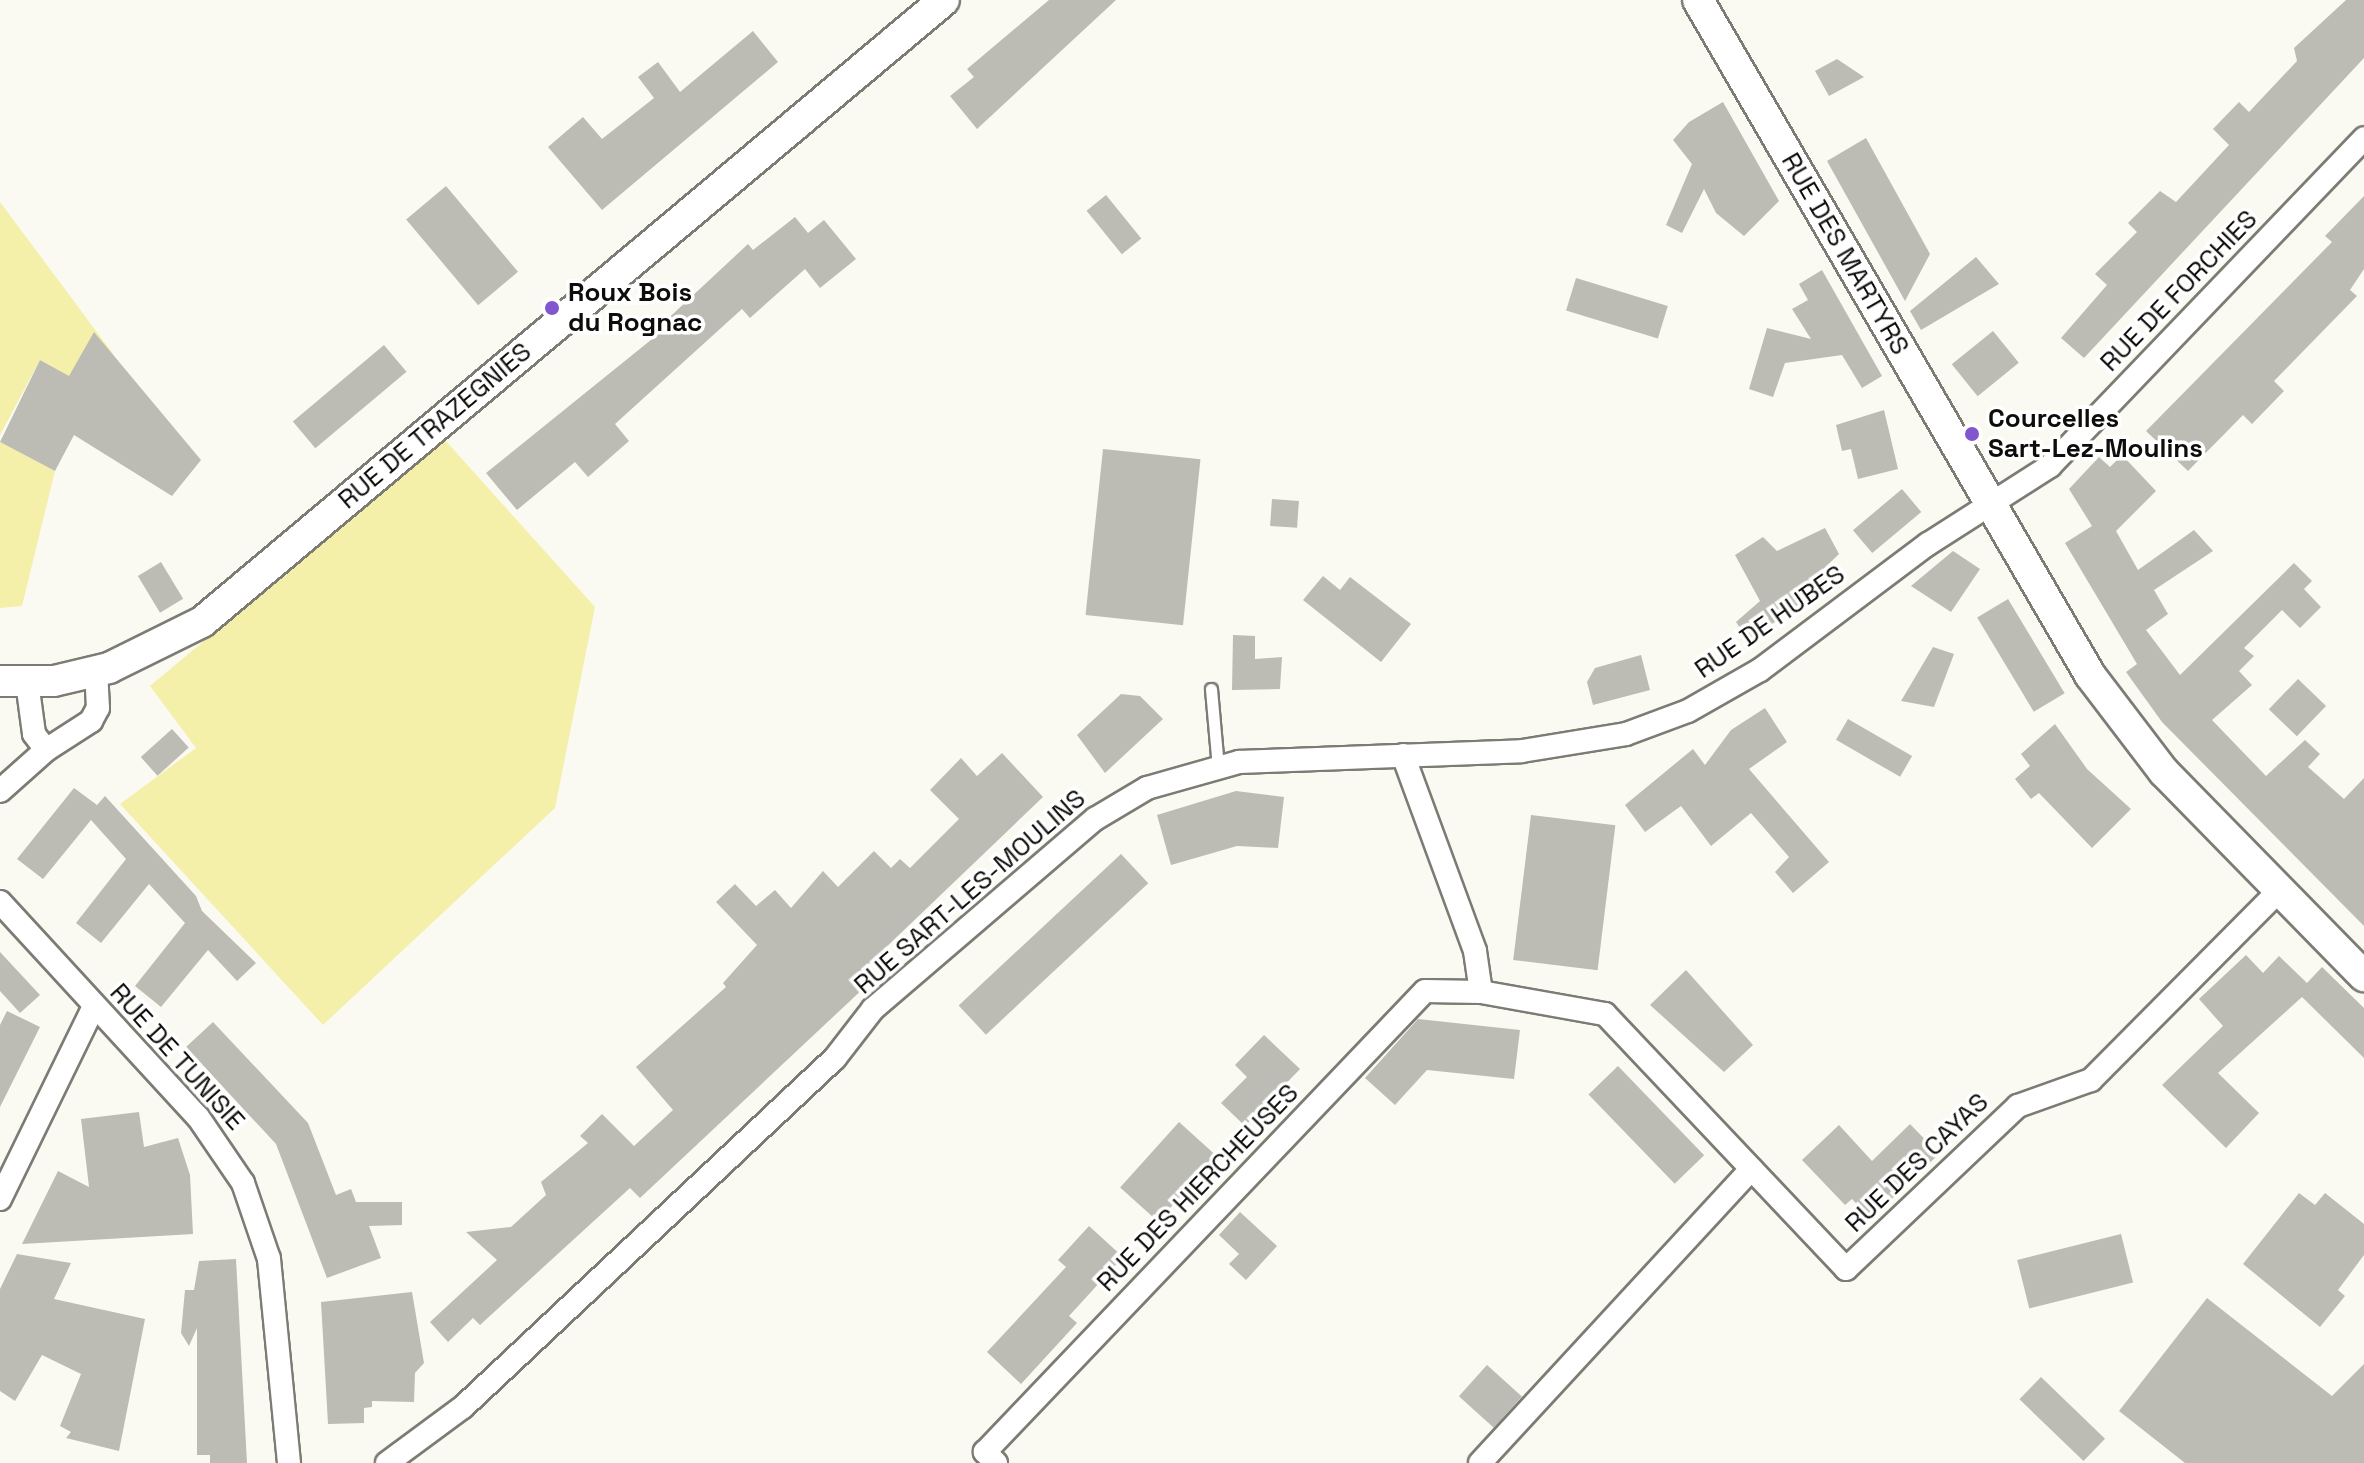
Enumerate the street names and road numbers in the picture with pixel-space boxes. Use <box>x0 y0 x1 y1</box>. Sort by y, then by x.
street label: RUE DES MARTYRS <box>1774 147 1916 361</box>
street label: RUE DE FORCHIES <box>2094 204 2264 378</box>
street label: RUE DE TRAZEGNIES <box>332 336 538 516</box>
street label: RUE DE HUBES <box>1689 559 1851 685</box>
street label: RUE SART-LES-MOULINS <box>848 783 1092 1001</box>
street label: RUE DE TUNISIE <box>103 977 251 1137</box>
street label: RUE DES HIERCHEUSES <box>1091 1078 1305 1298</box>
street label: RUE DES CAYAS <box>1839 1087 1995 1239</box>

